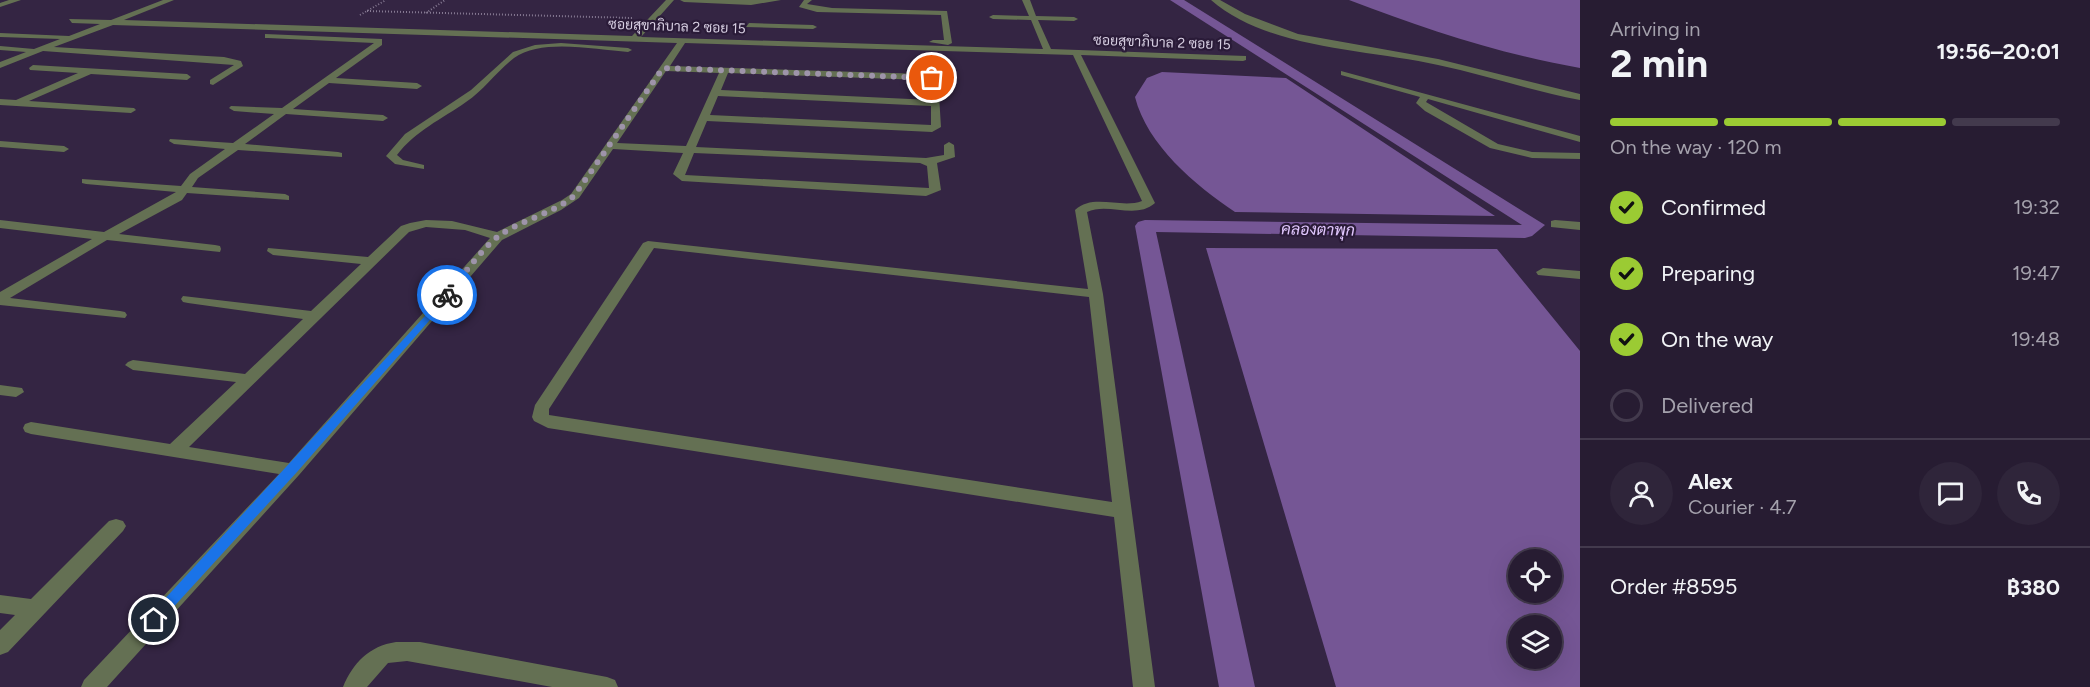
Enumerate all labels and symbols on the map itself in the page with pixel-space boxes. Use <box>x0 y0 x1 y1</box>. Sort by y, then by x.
street label: ซอยสุขาภิบาล 2 ซอย 15 <box>608 16 746 38</box>
street label: ซอยสุขาภิบาล 2 ซอย 15 <box>1093 32 1231 54</box>
pin <box>906 52 957 103</box>
water label: คลองตาพุก <box>1281 219 1355 242</box>
courier <box>417 265 477 325</box>
pin <box>128 594 179 645</box>

